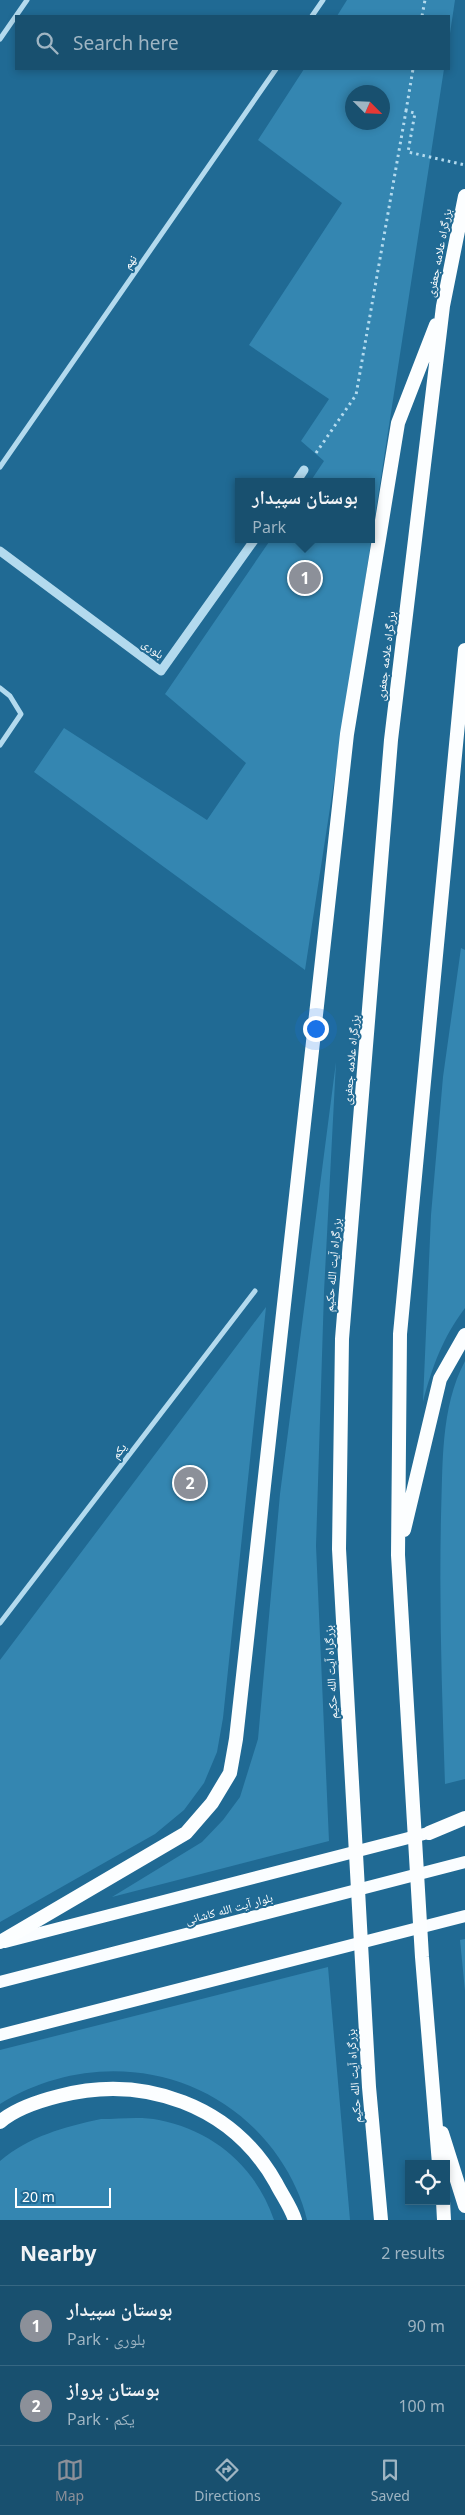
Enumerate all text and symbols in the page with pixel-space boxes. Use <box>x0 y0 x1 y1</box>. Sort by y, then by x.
search box <box>15 15 450 70</box>
icon: search <box>33 29 61 57</box>
text: Search here <box>73 30 179 56</box>
north arrow <box>345 85 390 130</box>
street label: بزرگراه علامه جعفری <box>422 207 455 299</box>
street label: نهم <box>119 251 141 272</box>
popup <box>235 478 375 543</box>
text: بوستان سپیدار <box>252 484 358 510</box>
text: Park <box>252 516 286 538</box>
pin: 1 <box>289 559 321 597</box>
street label: بزرگراه علامه جعفری <box>372 610 399 702</box>
street label: بلوری <box>139 635 168 663</box>
street label: بزرگراه علامه جعفری <box>338 1014 363 1106</box>
your location <box>303 1016 329 1042</box>
street label: بزرگراه آیت الله حکیم <box>320 1217 345 1313</box>
street label: یکم <box>107 1439 130 1462</box>
pin: 2 <box>174 1464 206 1502</box>
street label: بزرگراه آیت الله حکیم <box>320 1625 341 1719</box>
street label: بلوار آیت الله کاشانی <box>183 1889 274 1928</box>
street label: بزرگراه آیت الله حکیم <box>342 2029 365 2124</box>
map controls <box>405 2160 450 2205</box>
button: locate <box>405 2160 450 2205</box>
scale bar <box>15 2185 111 2208</box>
text: 20 m <box>22 2187 55 2206</box>
text: Nearby <box>20 2239 96 2267</box>
text: 2 results <box>381 2242 445 2264</box>
text: بوستان سپیدار <box>67 2296 172 2322</box>
text: 1 <box>31 2315 41 2337</box>
text: 90 m <box>408 2315 445 2337</box>
text: Park · بلوری <box>67 2328 145 2350</box>
text: بوستان پرواز <box>67 2376 160 2402</box>
text: 2 <box>31 2395 41 2417</box>
text: 100 m <box>398 2395 445 2417</box>
text: Park · یکم <box>67 2408 135 2430</box>
tab: Map <box>55 2456 84 2505</box>
tab: Directions <box>194 2456 261 2505</box>
tab: Saved <box>371 2456 410 2505</box>

